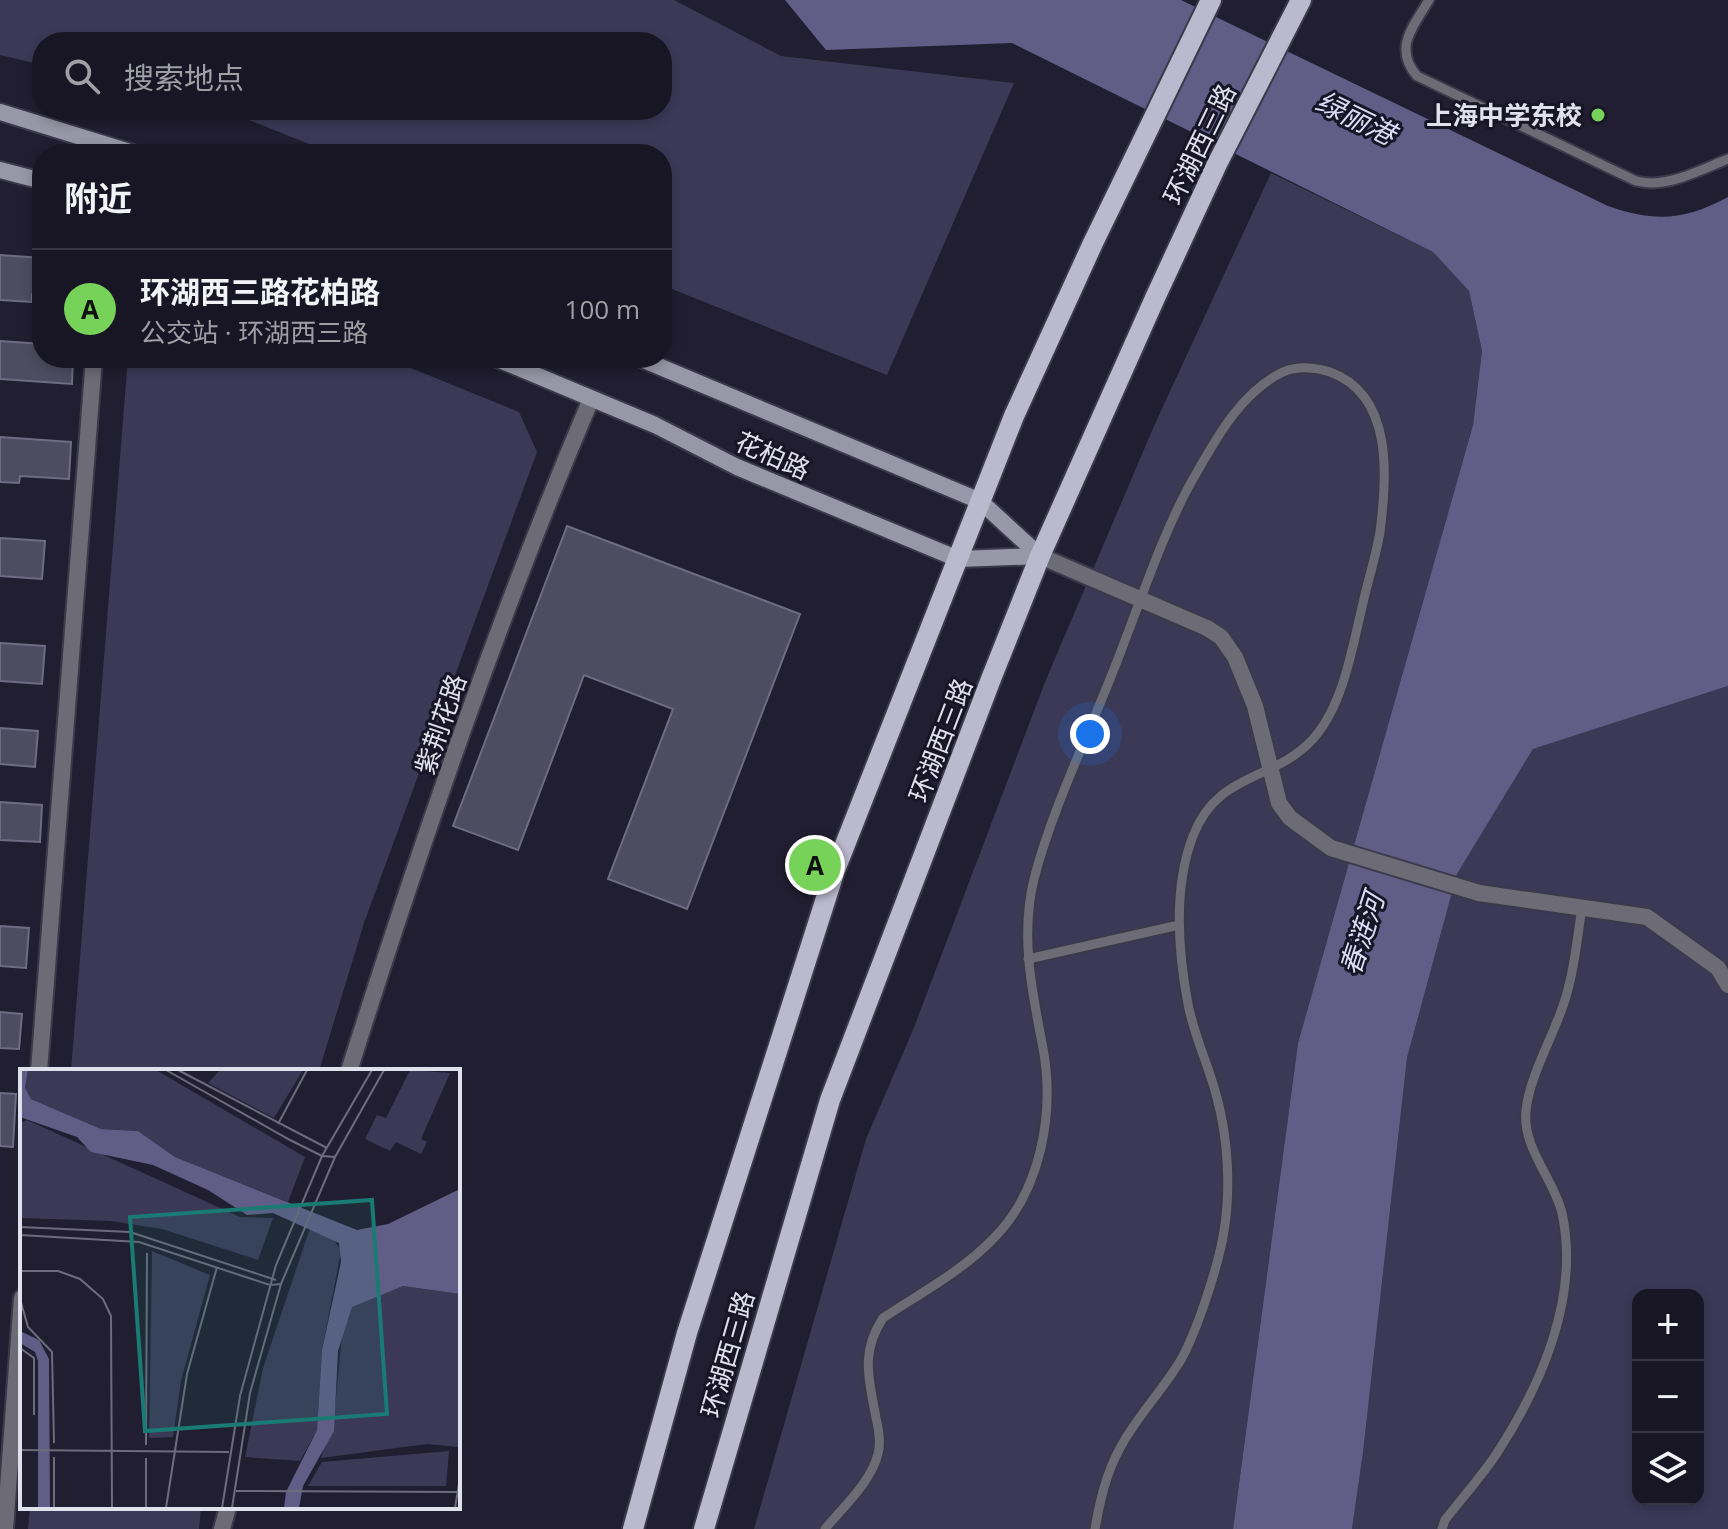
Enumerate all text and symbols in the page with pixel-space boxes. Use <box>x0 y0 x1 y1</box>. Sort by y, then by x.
search box <box>32 32 672 120</box>
icon: search <box>60 54 104 98</box>
text: 搜索地点 <box>124 57 244 98</box>
street label: 环湖西三路 <box>1154 78 1244 210</box>
water label: 绿丽港 <box>1310 82 1406 154</box>
place label: 上海中学东校 <box>1426 97 1582 133</box>
marker: 上海中学东校 <box>1589 106 1607 124</box>
text: 附近 <box>64 175 132 221</box>
text: 环湖西三路花柏路 <box>140 271 380 312</box>
text: A <box>81 291 99 327</box>
text: 100 m <box>565 291 640 327</box>
text: 公交站 · 环湖西三路 <box>140 314 368 350</box>
street label: 花柏路 <box>730 423 816 487</box>
street label: 紫荆花路 <box>406 669 474 779</box>
street label: 环湖西三路 <box>900 673 980 807</box>
your location <box>1070 714 1110 754</box>
pin: A <box>789 835 841 895</box>
water label: 春涟河 <box>1330 883 1394 980</box>
inset map <box>20 1069 460 1509</box>
street label: 环湖西三路 <box>692 1287 762 1421</box>
map controls <box>1632 1289 1704 1505</box>
button: + <box>1632 1289 1704 1361</box>
button: − <box>1632 1361 1704 1433</box>
button: layers <box>1632 1433 1704 1505</box>

